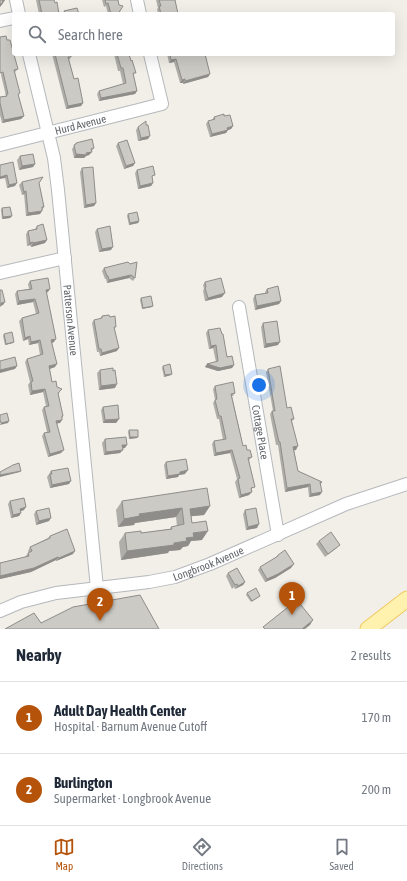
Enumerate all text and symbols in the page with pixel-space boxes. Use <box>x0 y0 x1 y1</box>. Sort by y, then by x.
search box <box>12 12 395 56</box>
icon: search <box>26 23 48 45</box>
text: Search here <box>58 26 123 43</box>
street label: Hurd Avenue <box>54 112 107 137</box>
street label: Patterson Avenue <box>61 284 80 356</box>
your location <box>249 375 269 395</box>
street label: Cottage Place <box>250 404 271 460</box>
street label: Longbrook Avenue <box>171 544 245 583</box>
pin: 1 <box>279 582 305 615</box>
pin: 2 <box>87 588 113 621</box>
text: Nearby <box>16 645 62 665</box>
text: 2 results <box>351 648 391 663</box>
text: Adult Day Health Center <box>54 702 186 719</box>
text: 1 <box>26 710 32 725</box>
text: 170 m <box>362 710 391 725</box>
text: Hospital · Barnum Avenue Cutoff <box>54 719 207 734</box>
text: Burlington <box>54 774 112 791</box>
text: 2 <box>26 782 32 797</box>
text: 200 m <box>362 782 391 797</box>
text: Supermarket · Longbrook Avenue <box>54 791 211 806</box>
tab: Map <box>53 836 75 872</box>
tab: Directions <box>182 836 223 872</box>
tab: Saved <box>329 836 354 872</box>

